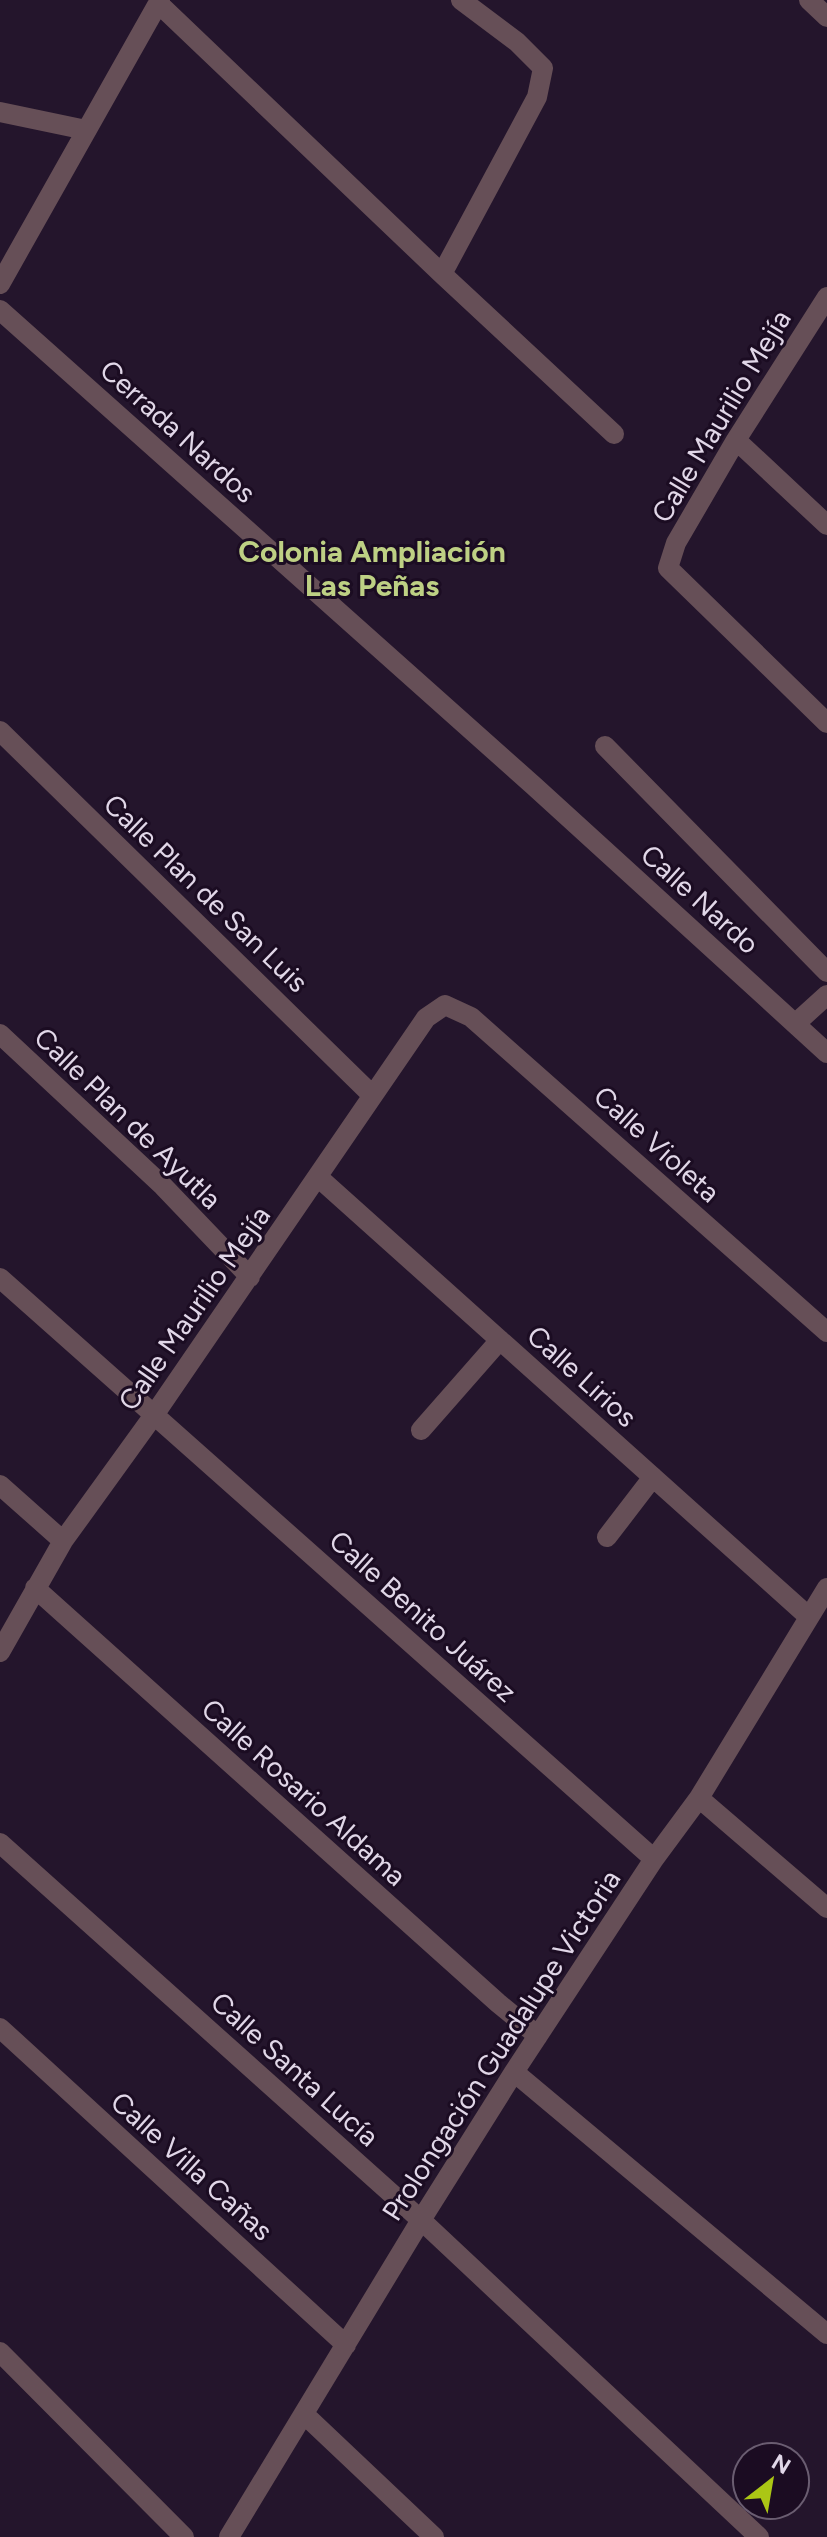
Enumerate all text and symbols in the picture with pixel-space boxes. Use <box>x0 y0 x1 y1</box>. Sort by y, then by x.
street label: Calle Maurilio Mejía <box>644 304 798 528</box>
street label: Cerrada Nardos <box>93 352 263 510</box>
district label: Colonia Ampliación Las Peñas <box>238 533 506 604</box>
street label: Calle Plan de San Luis <box>97 787 315 999</box>
street label: Calle Nardo <box>634 837 766 961</box>
street label: Calle Plan de Ayutla <box>27 1020 229 1216</box>
street label: Calle Violeta <box>587 1079 727 1209</box>
street label: Calle Maurilio Mejía <box>111 1199 277 1417</box>
street label: Calle Lirios <box>520 1318 644 1434</box>
street label: Calle Benito Juárez <box>322 1523 524 1709</box>
street label: Calle Rosario Aldama <box>195 1691 413 1893</box>
street label: Prolongación Guadalupe Victoria <box>375 1863 627 2227</box>
street label: Calle Santa Lucía <box>204 1985 386 2153</box>
street label: Calle Villa Cañas <box>104 2084 280 2248</box>
north arrow <box>731 2441 811 2521</box>
text: N <box>767 2448 795 2480</box>

